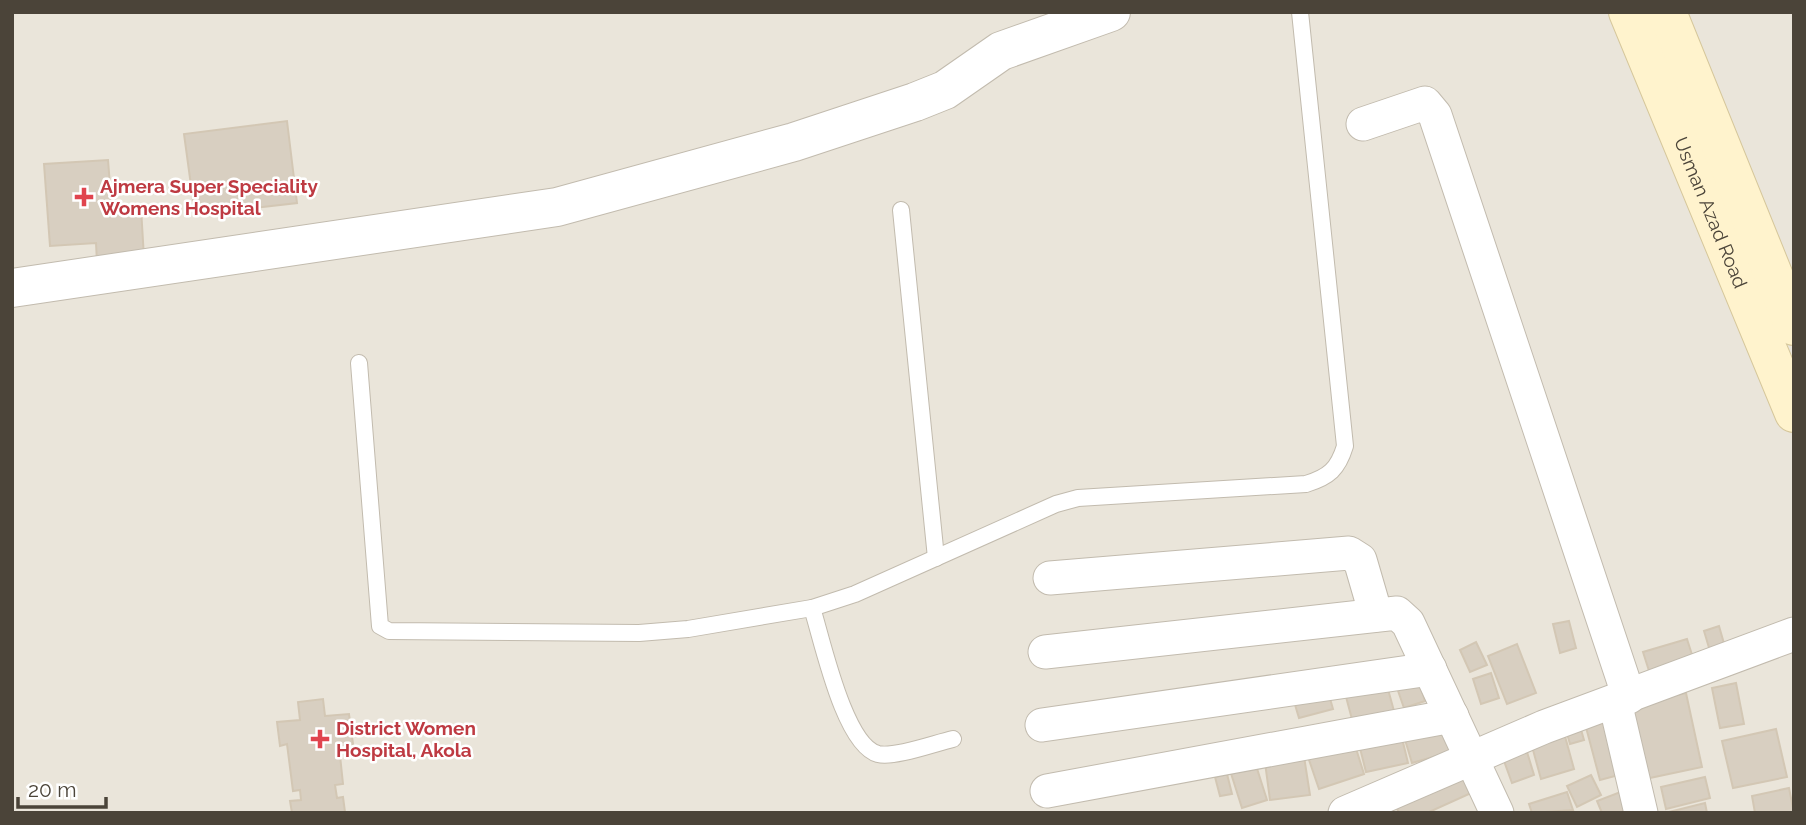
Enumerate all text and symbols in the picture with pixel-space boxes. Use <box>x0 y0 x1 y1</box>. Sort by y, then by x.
street label: Usman Azad Road <box>1670 134 1752 291</box>
place label: Ajmera Super Speciality Womens Hospital <box>100 175 318 219</box>
marker: Ajmera Super Speciality Womens Hospital <box>74 187 94 207</box>
place label: District Women Hospital, Akola <box>336 717 476 761</box>
marker: District Women Hospital, Akola <box>310 729 330 749</box>
scale bar <box>18 766 105 810</box>
text: 20 m <box>28 777 76 802</box>

